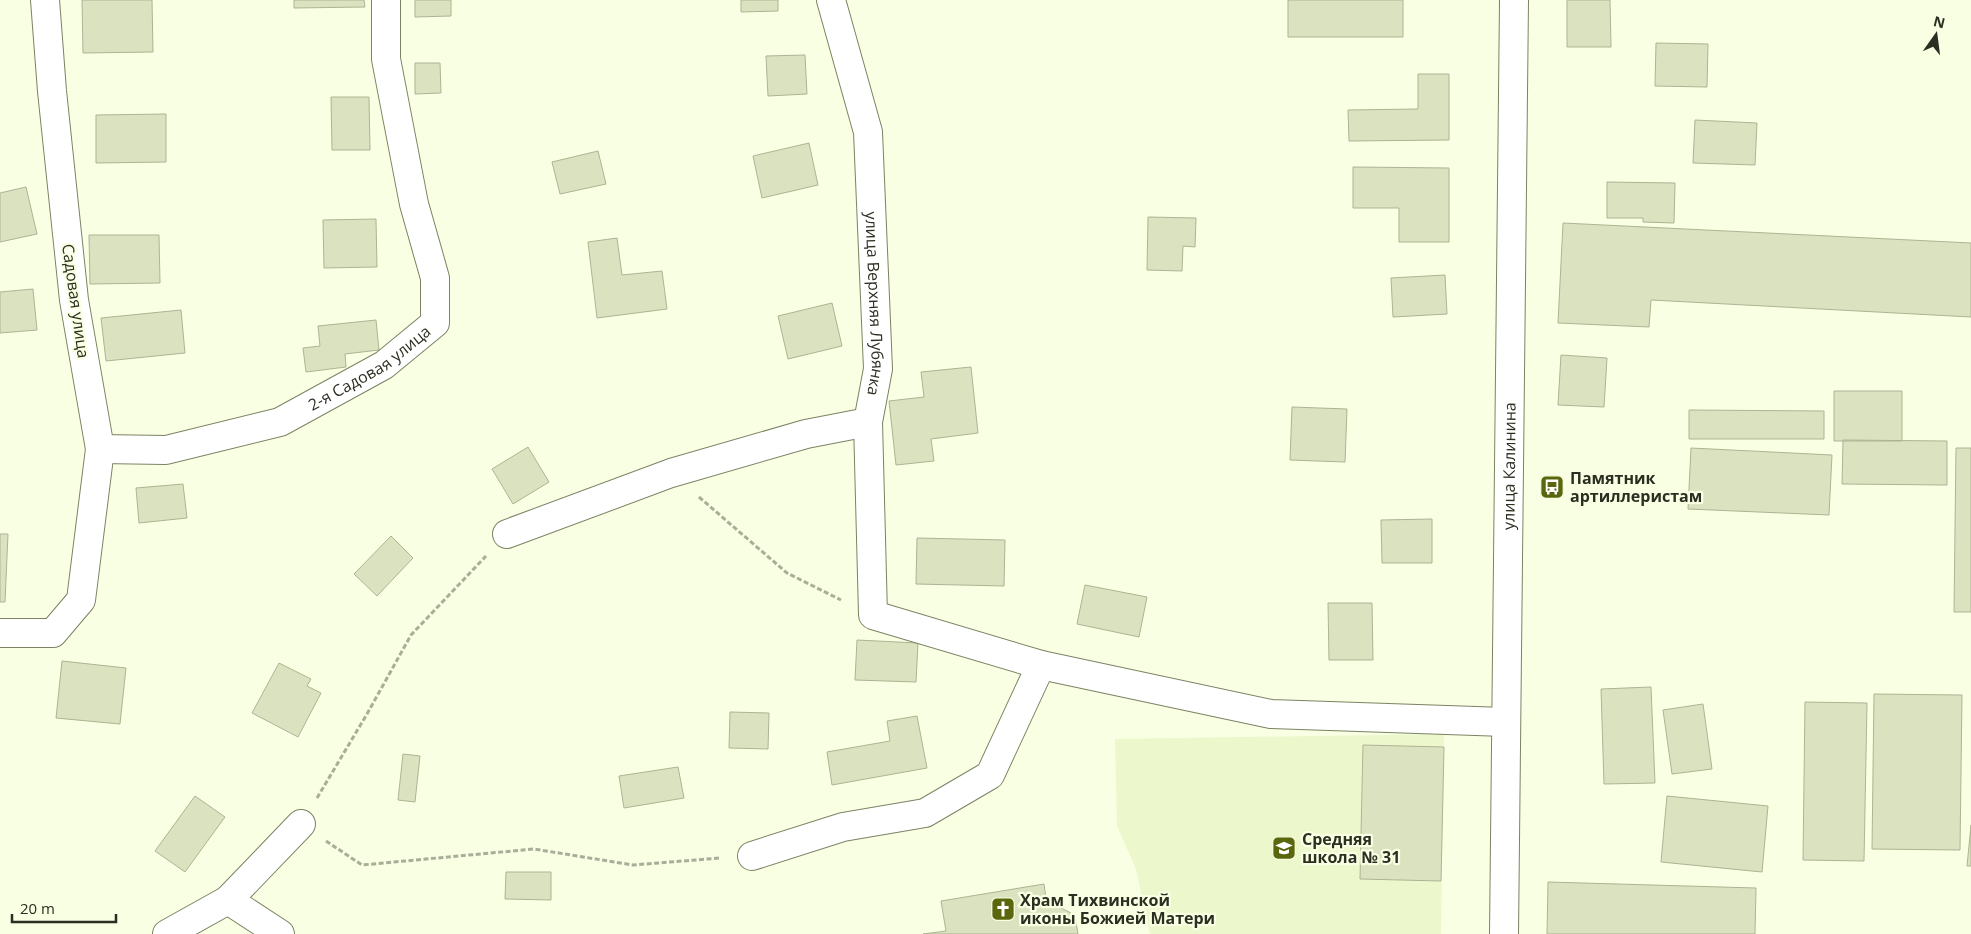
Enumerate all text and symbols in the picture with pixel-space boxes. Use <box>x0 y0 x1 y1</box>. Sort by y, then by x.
north arrow <box>1911 10 1961 60</box>
text: N <box>1931 11 1947 32</box>
street label: улица Верхняя Лубянка <box>860 211 889 398</box>
street label: Садовая улица <box>57 242 95 360</box>
street label: 2-я Садовая улица <box>304 320 435 416</box>
street label: улица Калинина <box>1497 402 1521 530</box>
place label: Памятник артиллеристам <box>1570 467 1702 507</box>
bus stop icon: Памятник артиллеристам <box>1539 474 1565 500</box>
place label: Средняя школа № 31 <box>1302 828 1400 868</box>
school or university icon: Средняя школа № 31 <box>1271 835 1297 861</box>
place label: Храм Тихвинской иконы Божией Матери <box>1020 889 1215 929</box>
scale bar <box>12 892 116 924</box>
church icon: Храм Тихвинской иконы Божией Матери <box>990 896 1016 922</box>
text: 20 m <box>20 898 55 918</box>

